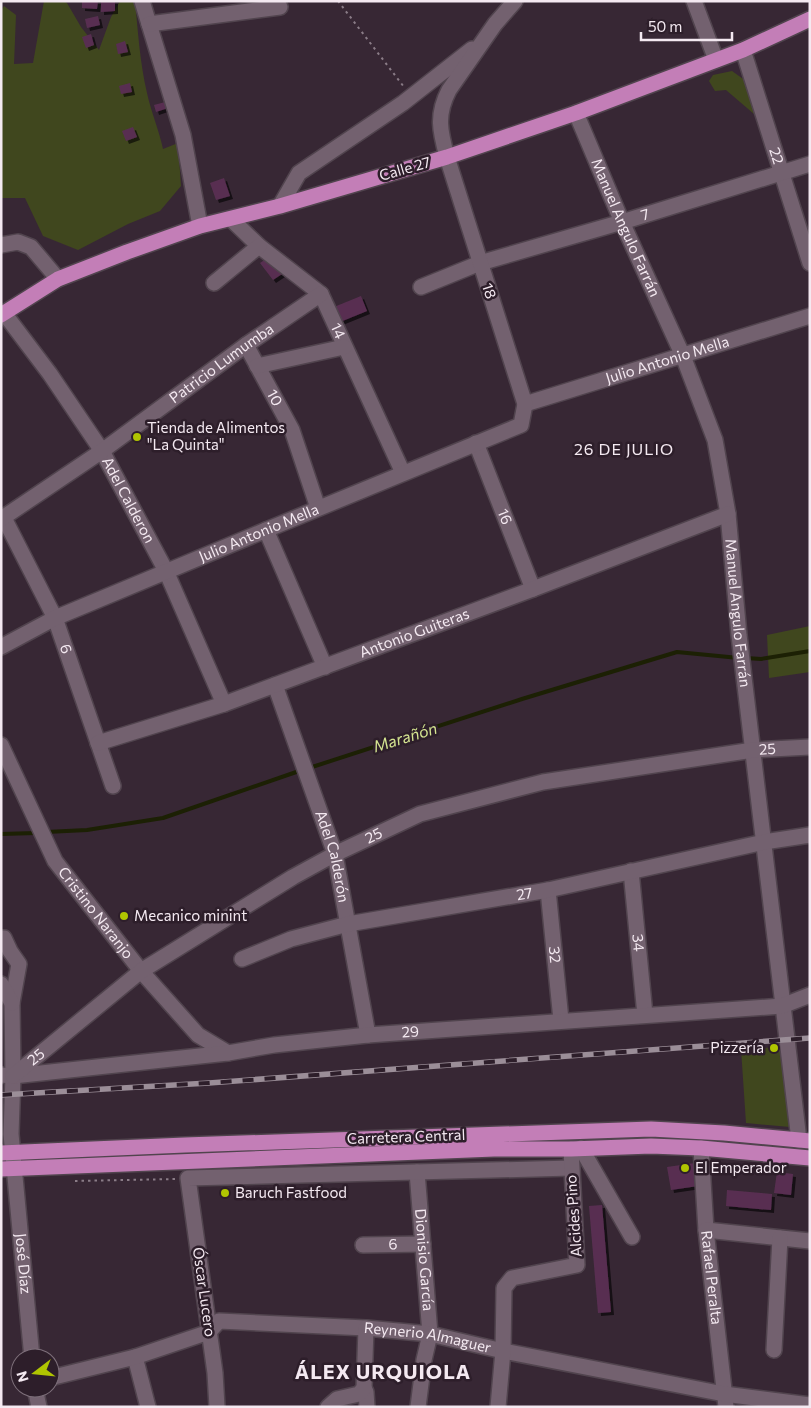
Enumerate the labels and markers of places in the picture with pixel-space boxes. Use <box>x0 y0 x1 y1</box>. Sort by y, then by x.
place label: Tienda de Alimentos "La Quinta" <box>147 418 285 453</box>
marker: Tienda de Alimentos "La Quinta" <box>131 431 143 443</box>
place label: Mecanico minint <box>134 906 247 924</box>
marker: Mecanico minint <box>118 910 130 922</box>
place label: Pizzería <box>710 1038 764 1056</box>
marker: Pizzería <box>768 1042 780 1054</box>
place label: El Emperador <box>695 1158 787 1176</box>
marker: El Emperador <box>679 1162 691 1174</box>
place label: Baruch Fastfood <box>235 1183 347 1201</box>
marker: Baruch Fastfood <box>219 1187 231 1199</box>

